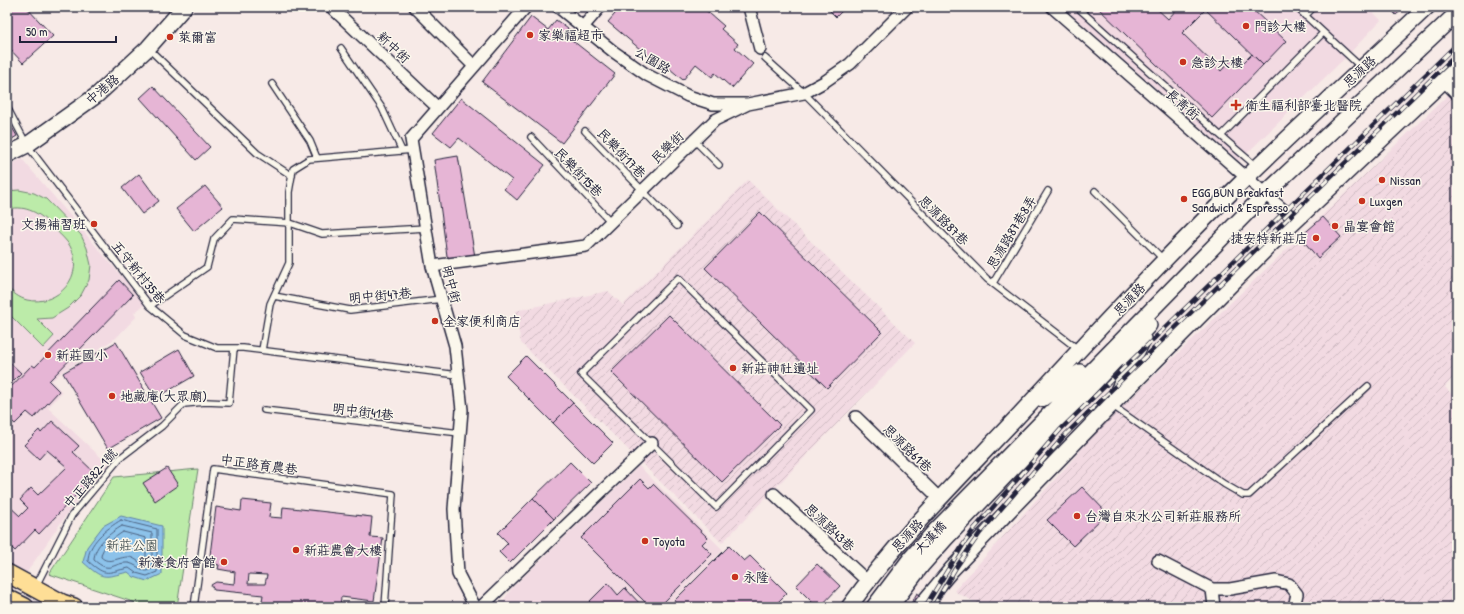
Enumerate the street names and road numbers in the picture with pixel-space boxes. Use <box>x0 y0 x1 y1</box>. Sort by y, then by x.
street label: 新中街 <box>374 27 414 67</box>
street label: 公園路 <box>632 42 674 78</box>
street label: 思源路 <box>1339 51 1379 91</box>
street label: 中港路 <box>81 70 123 108</box>
street label: 長青街 <box>1162 84 1204 124</box>
street label: 民樂街17巷 <box>594 124 650 182</box>
street label: 民樂街 <box>647 127 687 167</box>
street label: 民樂街15巷 <box>551 143 607 201</box>
street label: 思源路87巷 <box>915 191 973 249</box>
street label: 思源路87巷8弄 <box>982 192 1040 272</box>
street label: 五守新村35巷 <box>108 237 170 307</box>
street label: 明中街 <box>438 263 466 305</box>
street label: 思源路 <box>1109 279 1149 319</box>
street label: 明中街47巷 <box>348 283 412 307</box>
street label: 明中街41巷 <box>331 398 395 424</box>
street label: 思源路61巷 <box>879 420 937 476</box>
street label: 中正路82-1號 <box>59 444 121 512</box>
street label: 中正路育農巷 <box>219 450 299 478</box>
street label: 思源路43巷 <box>801 499 859 555</box>
street label: 思源路 <box>887 515 927 555</box>
street label: 大漢橋 <box>910 517 950 557</box>

